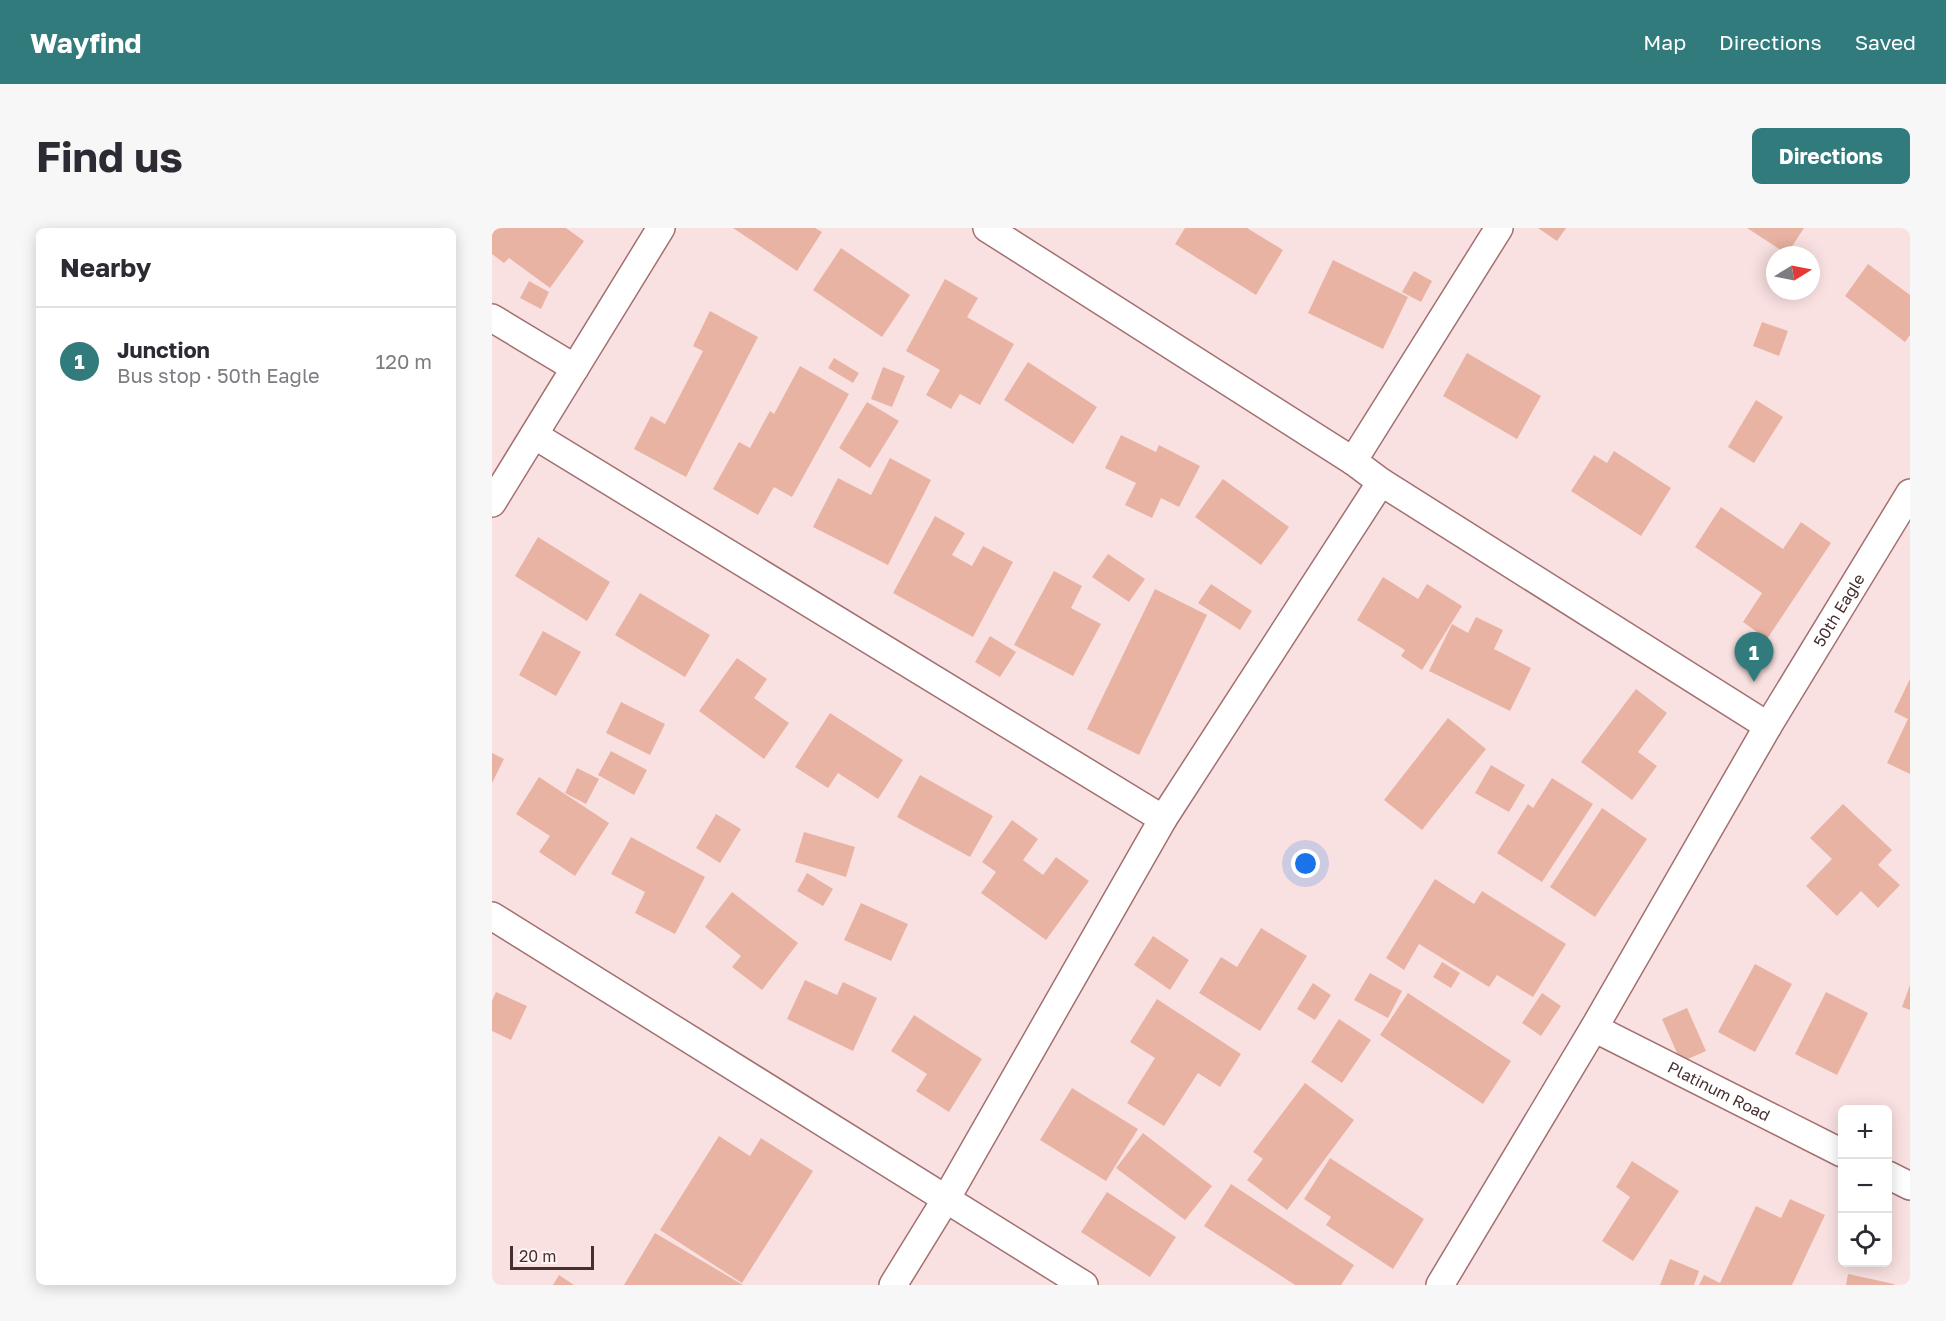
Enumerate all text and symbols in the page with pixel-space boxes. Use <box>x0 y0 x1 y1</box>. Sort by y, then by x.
text: Wayfind <box>30 26 142 59</box>
text: Map <box>1643 29 1686 55</box>
text: Directions <box>1719 29 1822 55</box>
text: Saved <box>1855 29 1916 55</box>
button: Directions <box>1752 128 1910 184</box>
text: Find us <box>36 131 183 181</box>
north arrow <box>1766 246 1820 300</box>
text: Nearby <box>60 252 151 283</box>
text: Junction <box>117 336 210 363</box>
text: 1 <box>74 349 85 373</box>
text: 120 m <box>376 349 432 373</box>
text: Bus stop · 50th Eagle <box>117 363 320 387</box>
street label: 50th Eagle <box>1809 570 1869 650</box>
pin: 1 <box>1734 632 1774 682</box>
your location <box>1291 849 1320 878</box>
street label: Platinum Road <box>1664 1057 1774 1125</box>
map controls <box>1838 1105 1892 1267</box>
button: + <box>1838 1105 1892 1159</box>
button: − <box>1838 1159 1892 1213</box>
button: locate <box>1838 1213 1892 1267</box>
scale bar <box>510 1243 594 1270</box>
text: 20 m <box>519 1246 556 1266</box>

